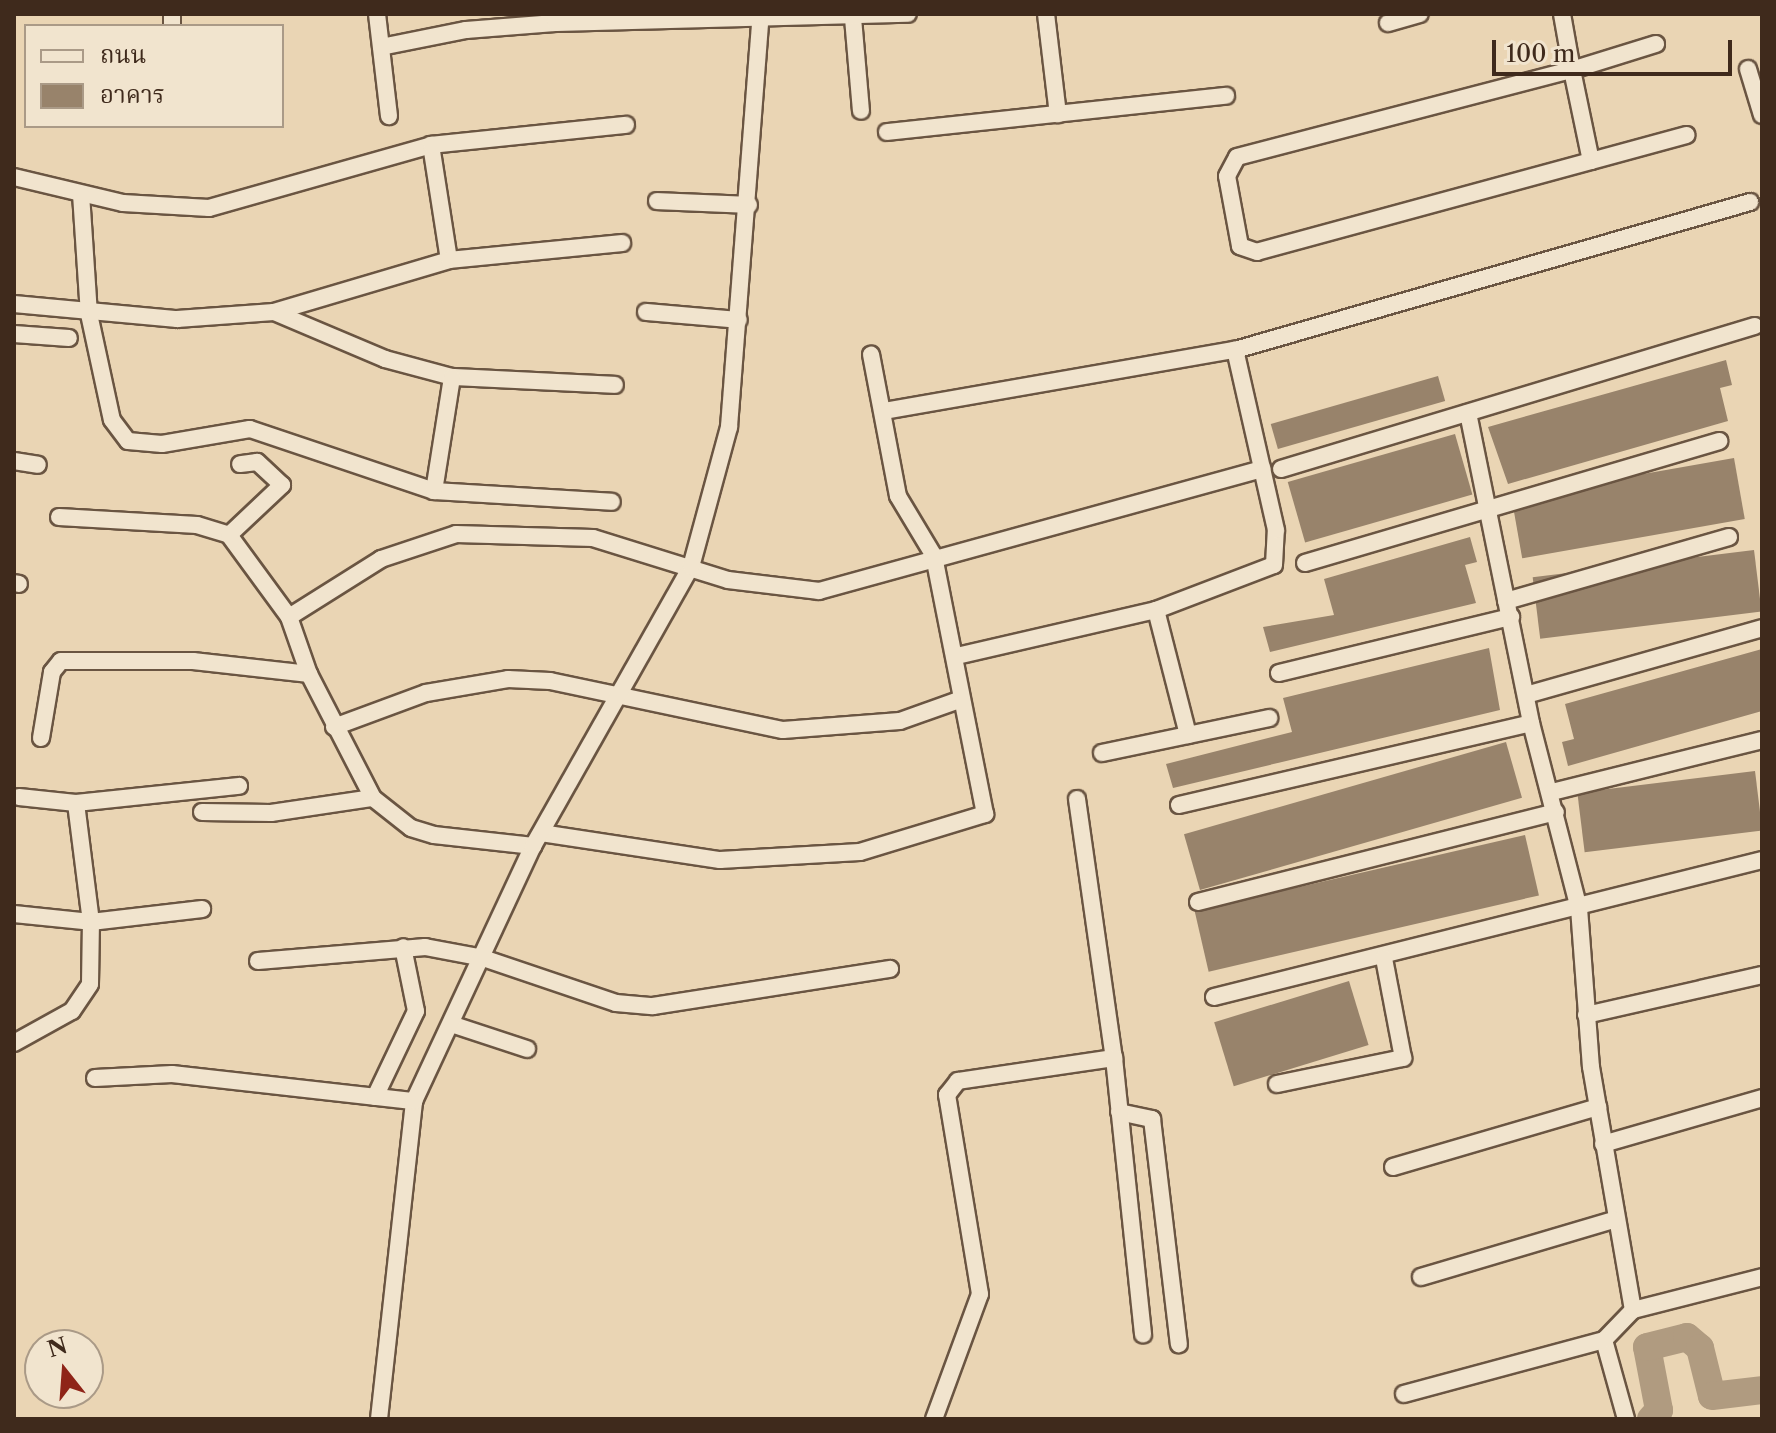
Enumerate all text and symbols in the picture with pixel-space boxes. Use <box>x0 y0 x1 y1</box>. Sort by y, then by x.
legend <box>24 24 284 128</box>
scale bar <box>1496 24 1736 74</box>
text: 100 m <box>1506 39 1575 68</box>
text: ถนน <box>100 40 146 69</box>
text: อาคาร <box>100 80 165 109</box>
north arrow <box>24 1329 104 1409</box>
text: N <box>44 1332 71 1363</box>

